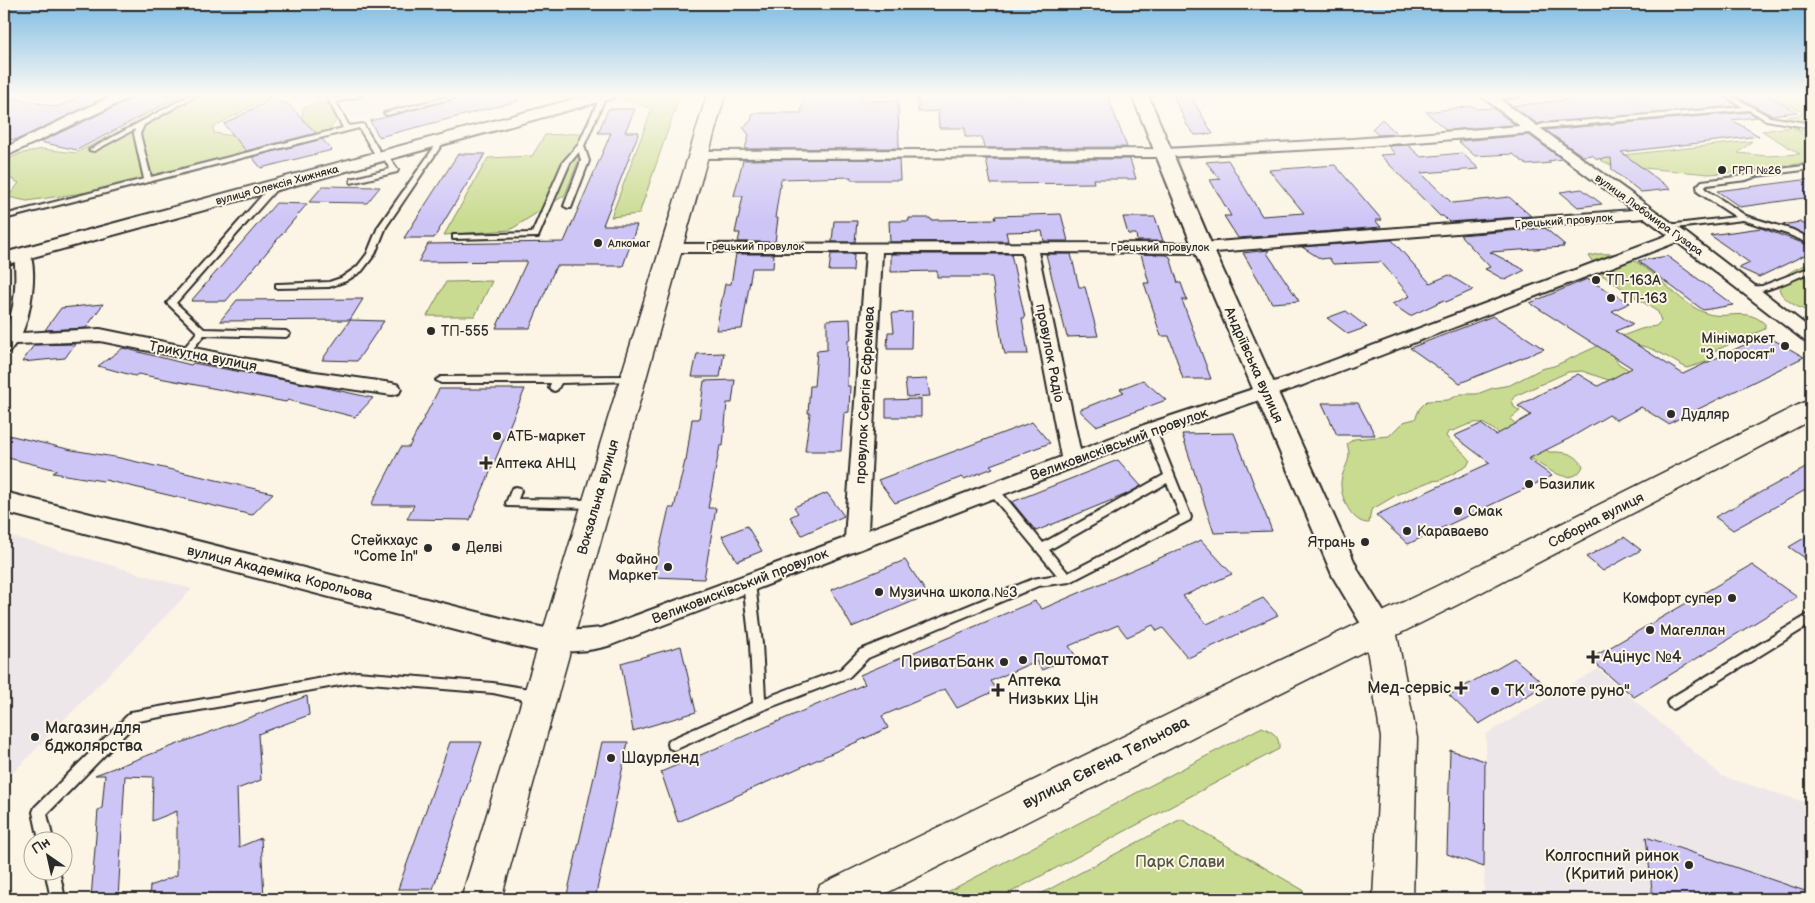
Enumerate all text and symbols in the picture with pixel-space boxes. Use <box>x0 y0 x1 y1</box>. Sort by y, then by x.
street label: вулиця Олексія Хижняка <box>214 162 340 208</box>
marker: ГРП №26 <box>1716 164 1728 176</box>
place label: ГРП №26 <box>1732 164 1782 177</box>
street label: вулиця Любомира Гузара <box>1592 171 1706 259</box>
street label: Грецький провулок <box>1514 211 1614 231</box>
marker: Алкомаг <box>592 237 604 249</box>
place label: Алкомаг <box>607 237 651 250</box>
street label: Грецький провулок <box>706 240 804 253</box>
street label: Грецький провулок <box>1111 241 1209 254</box>
place label: ТП-163А <box>1606 272 1661 289</box>
marker: ТП-163А <box>1590 274 1602 286</box>
place label: ТП-163 <box>1621 290 1667 307</box>
marker: ТП-163 <box>1605 292 1617 304</box>
street label: провулок Радіо <box>1032 302 1068 404</box>
street label: Андріївська вулиця <box>1220 303 1287 426</box>
street label: провулок Сергія Єфремова <box>852 305 878 485</box>
place label: ТП-555 <box>441 323 489 340</box>
marker: ТП-555 <box>425 325 437 337</box>
place label: Мінімаркет "3 поросят" <box>1700 330 1775 363</box>
street label: Трикутна вулиця <box>147 337 259 375</box>
marker: Мінімаркет "3 поросят" <box>1779 340 1791 352</box>
street label: Великовисківський провулок <box>1028 404 1211 484</box>
place label: Дудляр <box>1681 406 1730 423</box>
marker: Дудляр <box>1665 408 1677 420</box>
place label: АТБ-маркет <box>506 428 586 445</box>
marker: АТБ-маркет <box>491 430 503 442</box>
street label: Вокзальна вулиця <box>573 437 623 557</box>
place label: Аптека АНЦ <box>495 455 576 472</box>
marker: Аптека АНЦ <box>480 457 492 469</box>
place label: Базилик <box>1539 476 1595 493</box>
marker: Базилик <box>1523 478 1535 490</box>
street label: Соборна вулиця <box>1545 488 1647 551</box>
place label: Смак <box>1468 503 1503 520</box>
marker: Смак <box>1452 505 1464 517</box>
place label: Караваево <box>1417 523 1489 540</box>
marker: Караваево <box>1401 525 1413 537</box>
place label: Стейкхаус "Come In" <box>351 532 418 565</box>
place label: Ятрань <box>1308 534 1355 551</box>
marker: Ятрань <box>1359 536 1371 548</box>
place label: Делві <box>466 539 502 556</box>
marker: Делві <box>450 541 462 553</box>
street label: вулиця Академіка Корольова <box>185 542 375 604</box>
marker: Стейкхаус "Come In" <box>422 542 434 554</box>
street label: Великовисківський провулок <box>649 544 831 628</box>
place label: Файно Маркет <box>608 551 658 584</box>
marker: Файно Маркет <box>662 561 674 573</box>
place label: Музична школа №3 <box>889 584 1018 601</box>
marker: Музична школа №3 <box>873 586 885 598</box>
place label: Комфорт супер <box>1622 590 1722 607</box>
marker: Комфорт супер <box>1726 592 1738 604</box>
place label: Магеллан <box>1660 622 1725 639</box>
marker: Магеллан <box>1644 624 1656 636</box>
place label: Ацінус №4 <box>1602 648 1682 667</box>
place label: Поштомат <box>1033 651 1109 670</box>
marker: Ацінус №4 <box>1587 651 1599 663</box>
place label: ПриватБанк <box>901 653 994 672</box>
marker: Поштомат <box>1017 654 1029 666</box>
marker: ПриватБанк <box>998 656 1010 668</box>
place label: Аптека Низьких Цін <box>1007 672 1099 709</box>
place label: Мед-сервіс <box>1367 679 1451 698</box>
marker: Мед-сервіс <box>1455 682 1467 694</box>
place label: ТК "Золоте руно" <box>1505 682 1630 701</box>
marker: Аптека Низьких Цін <box>992 684 1004 696</box>
marker: ТК "Золоте руно" <box>1489 685 1501 697</box>
street label: вулиця Євгена Тельнова <box>1020 712 1193 813</box>
place label: Магазин для бджолярства <box>45 719 143 756</box>
marker: Магазин для бджолярства <box>29 731 41 743</box>
place label: Шаурленд <box>621 749 699 768</box>
marker: Шаурленд <box>605 752 617 764</box>
north arrow <box>22 830 72 880</box>
text: Пн <box>29 833 54 858</box>
place label: Колгоспний ринок (Критий ринок) <box>1545 847 1679 884</box>
park label: Парк Слави <box>1135 853 1225 872</box>
marker: Колгоспний ринок (Критий ринок) <box>1683 859 1695 871</box>

